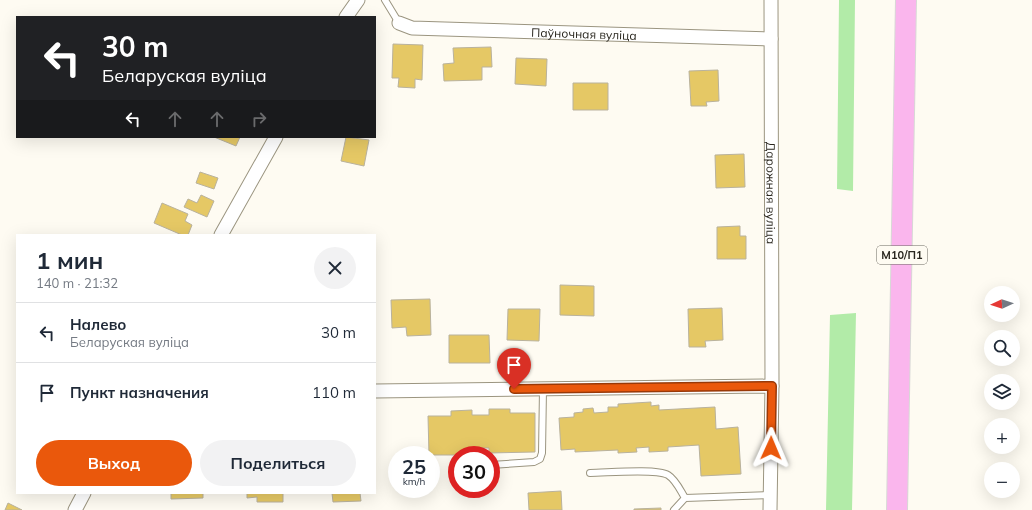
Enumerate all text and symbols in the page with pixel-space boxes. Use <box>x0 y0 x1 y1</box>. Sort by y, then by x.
street label: Паўночная вуліца <box>531 24 637 42</box>
text: 30 m <box>102 29 168 64</box>
icon: left <box>36 32 88 84</box>
text: Беларуская вуліца <box>102 64 267 87</box>
icon: left <box>122 108 144 130</box>
icon: ahead <box>164 108 186 130</box>
icon: ahead <box>206 108 228 130</box>
icon: right <box>248 108 270 130</box>
street label: Дарожная вуліца <box>764 142 779 244</box>
text: 1 мин <box>36 245 103 275</box>
road number: М10/П1 <box>877 246 927 264</box>
button: close <box>314 247 356 289</box>
text: 140 m · 21:32 <box>36 275 118 291</box>
north arrow <box>984 286 1020 322</box>
map controls <box>984 286 1020 498</box>
text: Налево <box>70 315 126 334</box>
icon: left <box>36 322 58 344</box>
text: 30 m <box>321 323 356 342</box>
button: search <box>984 330 1020 366</box>
text: Беларуская вуліца <box>70 334 189 350</box>
pin <box>497 348 531 389</box>
icon: arrive <box>503 354 525 376</box>
button: layers <box>984 374 1020 410</box>
icon: arrive <box>36 382 58 404</box>
text: Пункт назначения <box>70 383 209 402</box>
text: 110 m <box>312 383 356 402</box>
button: + <box>984 418 1020 454</box>
position arrow <box>750 427 792 469</box>
button: Выход <box>36 440 192 486</box>
button: Поделиться <box>200 440 356 486</box>
speed limit sign: 30 <box>448 446 500 498</box>
text: 25 <box>402 454 426 479</box>
button: − <box>984 462 1020 498</box>
text: km/h <box>403 475 425 488</box>

